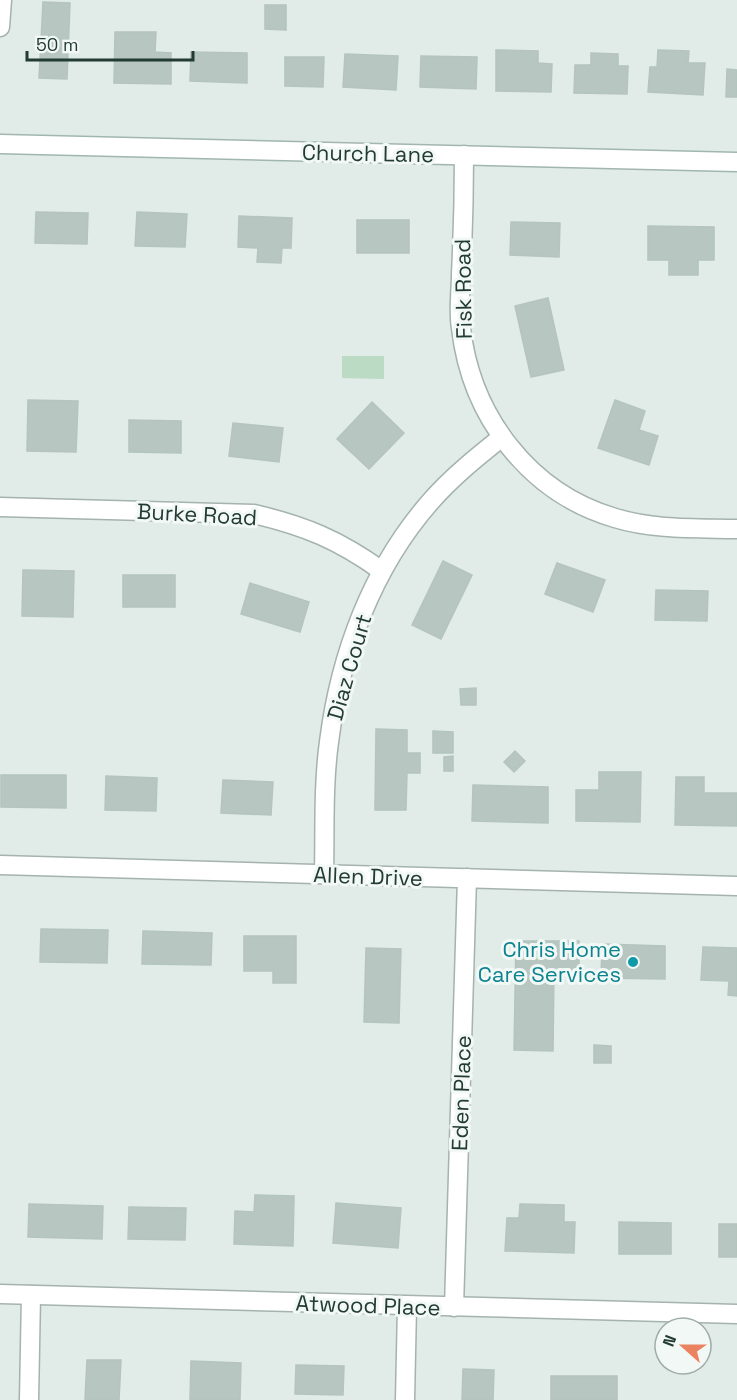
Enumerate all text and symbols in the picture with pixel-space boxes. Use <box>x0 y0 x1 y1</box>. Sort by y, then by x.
scale bar <box>27 24 194 62</box>
text: 50 m <box>36 33 78 56</box>
street label: Church Lane <box>302 138 434 168</box>
street label: Fisk Road <box>448 239 478 339</box>
street label: Burke Road <box>136 497 258 531</box>
street label: Diaz Court <box>320 611 378 723</box>
street label: Allen Drive <box>313 860 423 892</box>
place label: Chris Home Care Services <box>478 935 621 988</box>
marker: Chris Home Care Services <box>626 955 640 969</box>
street label: Eden Place <box>445 1035 477 1151</box>
street label: Atwood Place <box>295 1288 441 1322</box>
north arrow <box>653 1316 713 1376</box>
text: N <box>658 1332 681 1350</box>

